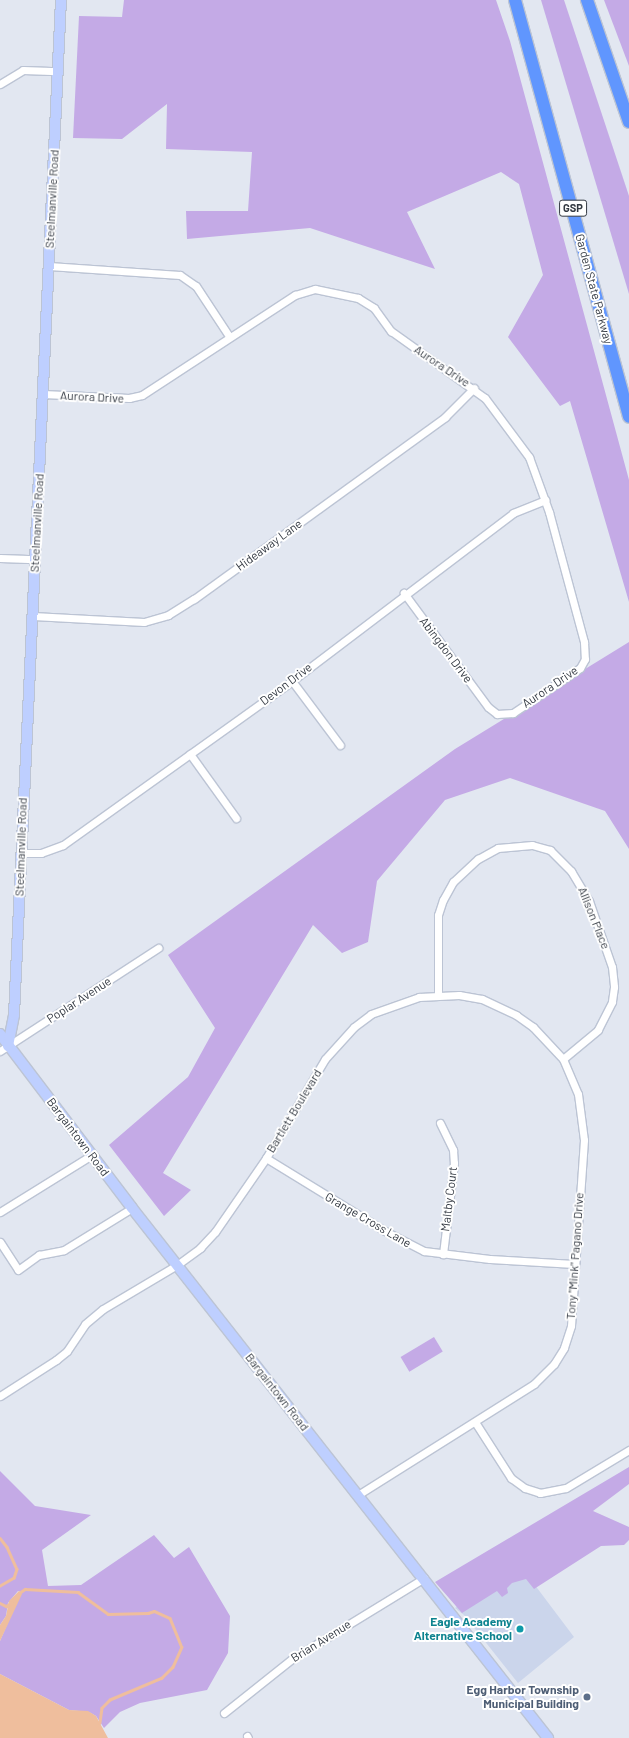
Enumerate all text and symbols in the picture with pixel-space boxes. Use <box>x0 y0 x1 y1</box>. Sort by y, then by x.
street label: Steelmanville Road <box>42 149 62 249</box>
road number: GSP <box>559 199 587 217</box>
street label: Garden State Parkway <box>572 232 616 346</box>
street label: Aurora Drive <box>411 342 473 390</box>
street label: Aurora Drive <box>60 388 124 406</box>
street label: Steelmanville Road <box>27 473 47 573</box>
street label: Hideaway Lane <box>233 516 305 574</box>
street label: Abingdon Drive <box>417 614 475 686</box>
street label: Devon Drive <box>257 660 315 708</box>
street label: Aurora Drive <box>519 663 581 711</box>
street label: Steelmanville Road <box>12 797 30 897</box>
street label: Allison Place <box>575 885 613 951</box>
street label: Poplar Avenue <box>44 974 114 1026</box>
street label: Bartlett Boulevard <box>263 1067 325 1155</box>
street label: Bargaintown Road <box>44 1095 112 1179</box>
street label: Maltby Court <box>438 1166 460 1232</box>
street label: Grange Cross Lane <box>322 1189 414 1251</box>
street label: Tony "Mink" Pagano Drive <box>563 1192 587 1320</box>
street label: Bargaintown Road <box>242 1350 312 1434</box>
place label: Eagle Academy Alternative School <box>414 1615 512 1643</box>
street label: Brian Avenue <box>288 1617 354 1665</box>
marker: Eagle Academy Alternative School <box>515 1624 525 1634</box>
place label: Egg Harbor Township Municipal Building <box>467 1683 579 1711</box>
marker: Egg Harbor Township Municipal Building <box>582 1692 592 1702</box>

